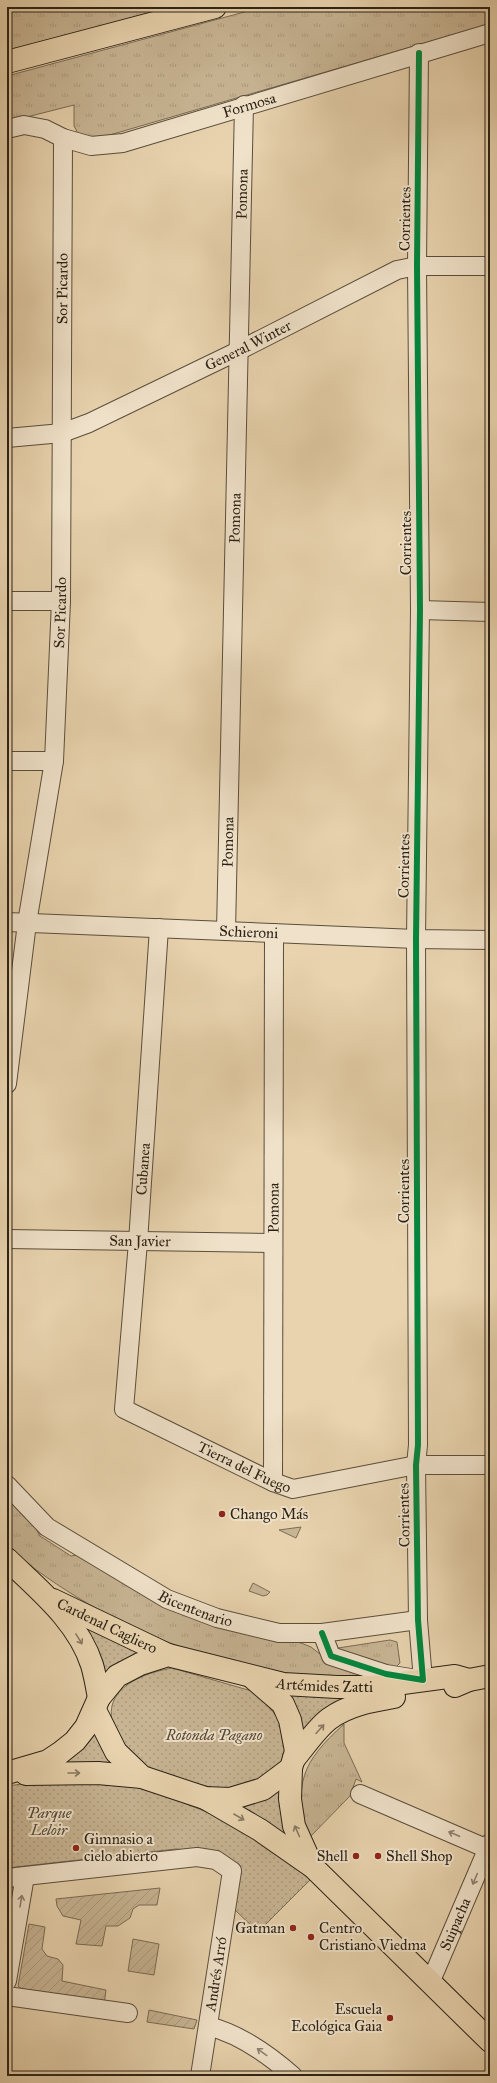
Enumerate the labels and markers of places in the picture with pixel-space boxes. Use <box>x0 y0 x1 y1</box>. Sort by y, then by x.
place label: Chango Más <box>230 1505 308 1523</box>
marker: Chango Más <box>217 1509 227 1519</box>
place label: Gimnasio a cielo abierto <box>84 1830 158 1865</box>
marker: Gimnasio a cielo abierto <box>71 1843 81 1853</box>
place label: Shell <box>317 1847 349 1865</box>
place label: Shell Shop <box>386 1847 453 1865</box>
marker: Shell <box>351 1851 361 1861</box>
marker: Shell Shop <box>373 1851 383 1861</box>
place label: Gatman <box>235 1919 285 1937</box>
place label: Centro Cristiano Viedma <box>319 1919 427 1954</box>
marker: Gatman <box>288 1923 298 1933</box>
marker: Centro Cristiano Viedma <box>306 1932 316 1942</box>
place label: Escuela Ecológica Gaia <box>291 2000 383 2035</box>
marker: Escuela Ecológica Gaia <box>385 2013 395 2023</box>

